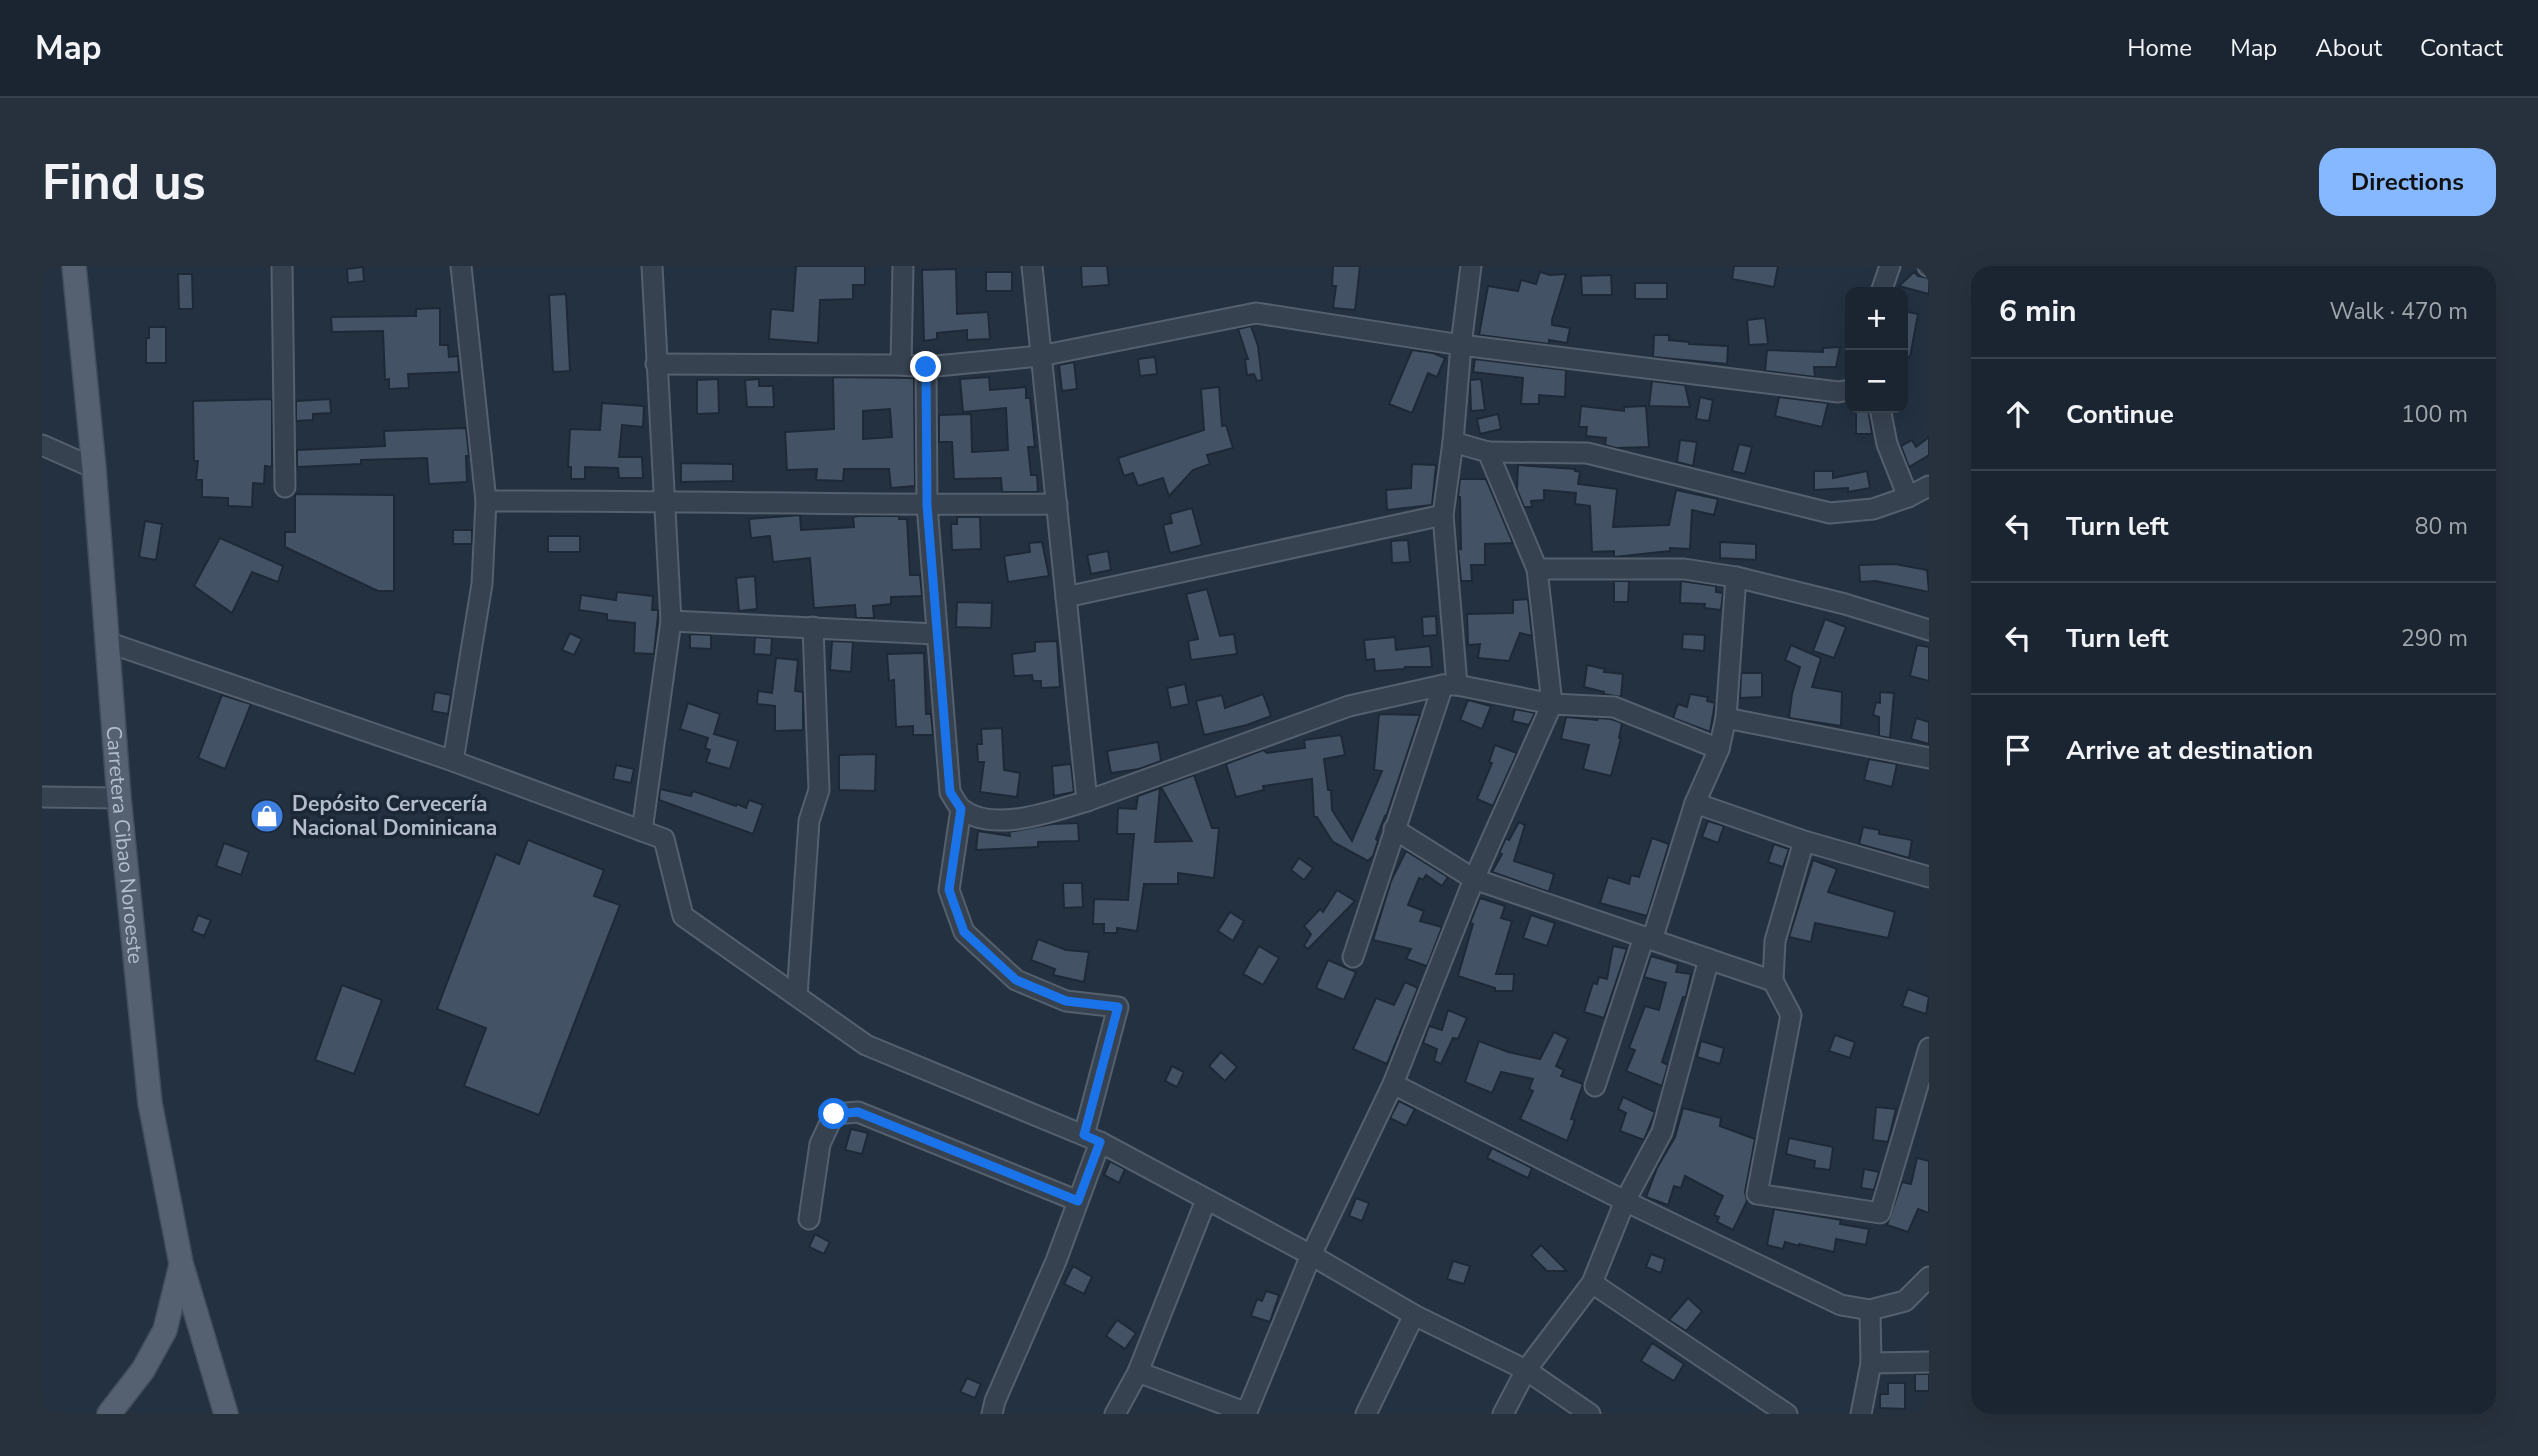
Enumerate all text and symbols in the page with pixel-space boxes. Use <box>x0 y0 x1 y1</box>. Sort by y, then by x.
text: Map <box>35 26 102 71</box>
text: Home <box>2127 32 2192 64</box>
text: Map <box>2230 32 2277 64</box>
text: About <box>2315 32 2382 64</box>
text: Contact <box>2420 32 2503 64</box>
button: Directions <box>2319 148 2496 216</box>
text: Find us <box>42 149 206 216</box>
map controls <box>1845 287 1908 413</box>
button: + <box>1845 287 1908 350</box>
text: 6 min <box>1999 291 2077 332</box>
text: Walk · 470 m <box>2329 296 2468 327</box>
button: − <box>1845 350 1908 413</box>
route end <box>910 351 941 382</box>
icon: ahead <box>1999 395 2037 433</box>
text: Continue <box>2066 397 2174 432</box>
text: 100 m <box>2401 399 2468 430</box>
icon: left <box>1999 507 2037 545</box>
text: Turn left <box>2066 509 2169 544</box>
text: 80 m <box>2415 511 2468 542</box>
icon: left <box>1999 619 2037 657</box>
text: Turn left <box>2066 621 2169 656</box>
text: 290 m <box>2401 623 2468 654</box>
street label: Carretera Cibao Noroeste <box>100 725 150 965</box>
icon: arrive <box>1999 731 2037 769</box>
text: Arrive at destination <box>2066 733 2313 768</box>
place label: Depósito Cervecería Nacional Dominicana <box>292 790 497 842</box>
shop icon: Depósito Cervecería Nacional Dominicana <box>248 797 286 835</box>
route start <box>818 1098 849 1129</box>

